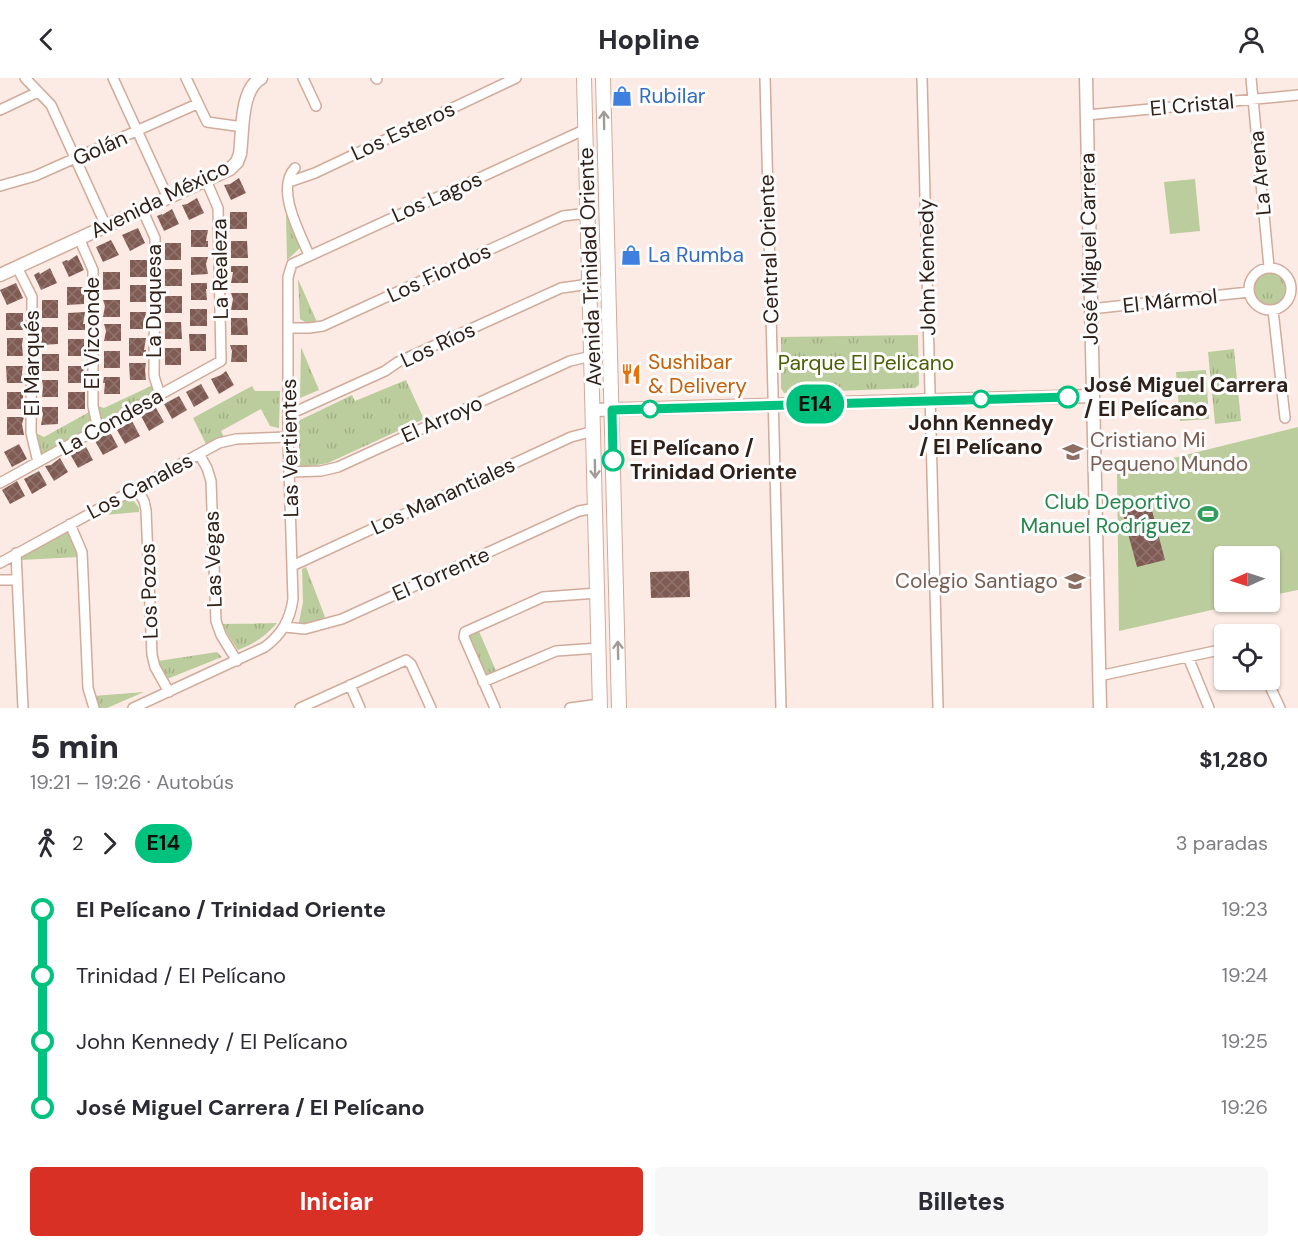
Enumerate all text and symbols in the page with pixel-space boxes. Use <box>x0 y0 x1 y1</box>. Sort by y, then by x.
text: Hopline <box>598 22 700 57</box>
icon: back <box>30 23 63 56</box>
icon: person <box>1235 23 1268 56</box>
place label: Rubilar <box>639 82 706 110</box>
shop icon: Rubilar <box>610 84 634 108</box>
street label: El Cristal <box>1149 87 1235 123</box>
street label: Los Esteros <box>347 95 459 167</box>
one-way arrow <box>598 111 610 131</box>
street label: Golán <box>68 124 132 172</box>
street label: La Arena <box>1242 130 1278 216</box>
street label: Avenida Trinidad Oriente <box>572 147 608 387</box>
street label: Avenida México <box>86 153 234 245</box>
street label: José Miguel Carrera <box>1073 153 1105 345</box>
street label: Los Lagos <box>387 165 487 229</box>
street label: Central Oriente <box>752 174 786 324</box>
street label: John Kennedy <box>912 198 942 336</box>
street label: La Realeza <box>205 218 235 320</box>
street label: Los Fiordos <box>383 237 495 309</box>
place label: La Rumba <box>648 241 744 269</box>
shop icon: La Rumba <box>619 243 643 267</box>
street label: La Duquesa <box>140 244 168 358</box>
street label: El Vizconde <box>78 277 106 389</box>
street label: El Mármol <box>1121 282 1219 320</box>
street label: El Marqués <box>18 310 46 416</box>
street label: Los Ríos <box>396 316 480 374</box>
place label: Sushibar & Delivery <box>648 348 747 400</box>
park label: Parque El Pelicano <box>778 349 954 377</box>
restaurant icon: Sushibar & Delivery <box>619 362 643 386</box>
place label: José Miguel Carrera / El Pelícano <box>1084 371 1288 423</box>
street label: Las Vertientes <box>275 378 305 518</box>
street label: La Condesa <box>54 382 168 462</box>
line badge: E14 <box>780 384 850 424</box>
marker: José Miguel Carrera / El Pelícano <box>1057 386 1079 408</box>
street label: El Arroyo <box>397 389 487 449</box>
text: E14 <box>798 390 832 418</box>
marker: John Kennedy / El Pelícano <box>972 390 990 408</box>
unlabelled marker <box>641 400 659 418</box>
place label: John Kennedy / El Pelícano <box>908 409 1054 461</box>
place label: Cristiano Mi Pequeno Mundo <box>1090 426 1248 478</box>
place label: El Pelícano / Trinidad Oriente <box>630 434 797 486</box>
school or university icon: Cristiano Mi Pequeno Mundo <box>1061 440 1085 464</box>
street label: Los Canales <box>82 446 198 526</box>
marker: El Pelícano / Trinidad Oriente <box>602 449 624 471</box>
street label: Los Manantiales <box>367 450 519 542</box>
one-way arrow <box>589 458 601 478</box>
place label: Club Deportivo Manuel Rodríguez <box>1020 488 1191 540</box>
sports icon: Club Deportivo Manuel Rodríguez <box>1196 502 1220 526</box>
street label: Las Vegas <box>197 510 229 608</box>
street label: El Torrente <box>388 540 494 608</box>
street label: Los Pozos <box>133 543 165 639</box>
north arrow <box>1214 546 1280 612</box>
map controls <box>1214 546 1280 690</box>
place label: Colegio Santiago <box>895 567 1058 595</box>
school or university icon: Colegio Santiago <box>1063 569 1087 593</box>
button: locate <box>1214 624 1280 690</box>
one-way arrow <box>612 640 623 660</box>
text: 5 min <box>30 725 119 768</box>
text: $1,280 <box>1199 745 1268 774</box>
text: 19:21 – 19:26 · Autobús <box>30 769 234 795</box>
icon: walk <box>30 827 63 860</box>
icon: forward <box>93 827 126 860</box>
text: E14 <box>147 829 180 857</box>
text: 2 <box>72 830 84 856</box>
text: 3 paradas <box>1176 830 1268 856</box>
text: El Pelícano / Trinidad Oriente <box>76 895 386 924</box>
text: 19:23 <box>1222 896 1268 922</box>
text: Trinidad / El Pelícano <box>76 961 286 990</box>
text: 19:24 <box>1222 962 1268 988</box>
text: John Kennedy / El Pelícano <box>76 1027 348 1056</box>
text: 19:25 <box>1221 1028 1268 1054</box>
text: José Miguel Carrera / El Pelícano <box>76 1093 425 1122</box>
text: 19:26 <box>1221 1094 1268 1120</box>
button: Iniciar <box>30 1167 643 1236</box>
button: Billetes <box>655 1167 1268 1236</box>

